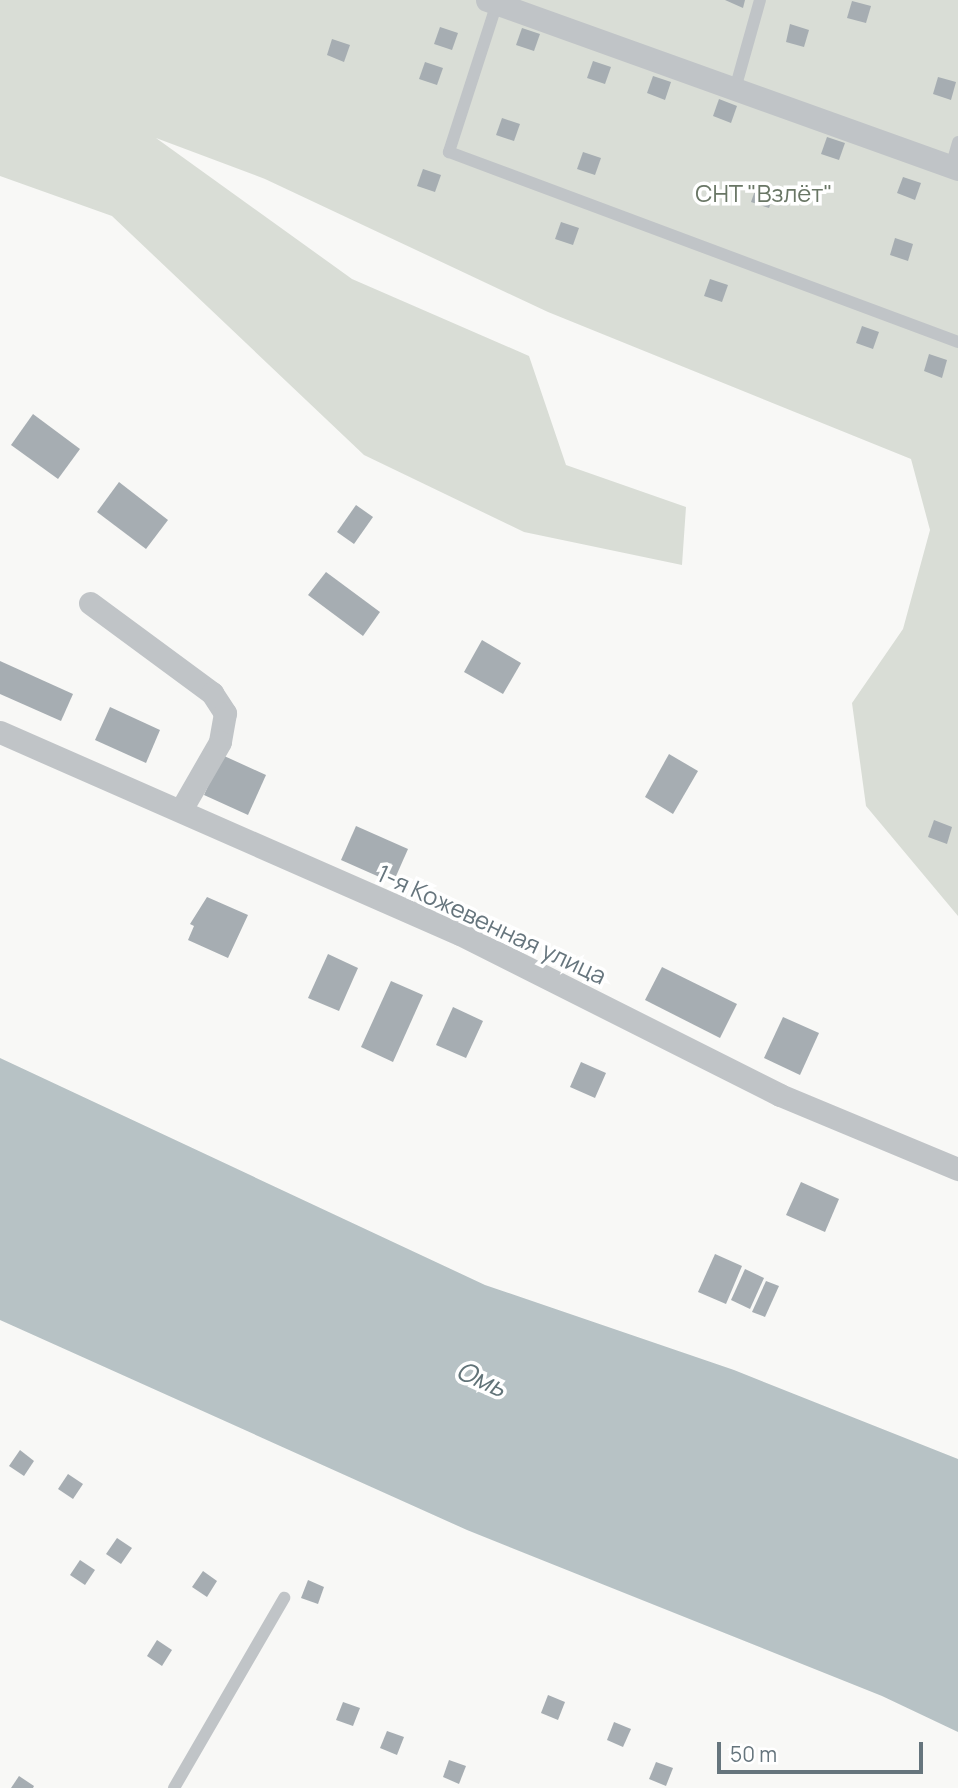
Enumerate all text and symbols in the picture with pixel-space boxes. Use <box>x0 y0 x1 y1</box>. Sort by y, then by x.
park label: СНТ "Взлёт" <box>695 179 833 207</box>
street label: 1-я Кожевенная улица <box>373 858 611 990</box>
water label: Омь <box>452 1354 510 1404</box>
scale bar <box>720 1728 926 1772</box>
text: 50 m <box>730 1740 777 1768</box>

